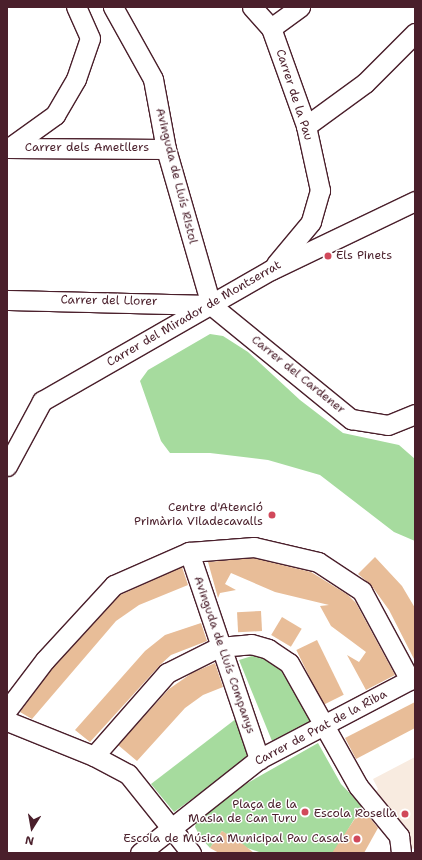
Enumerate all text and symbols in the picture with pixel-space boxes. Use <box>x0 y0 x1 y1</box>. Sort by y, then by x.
street label: Carrer de la Pau <box>272 48 316 142</box>
street label: Avinguda de Lluís Ristol <box>152 107 200 245</box>
street label: Carrer dels Ametllers <box>25 141 149 155</box>
place label: Els Pinets <box>336 249 392 263</box>
marker: Els Pinets <box>323 251 333 261</box>
street label: Carrer del Mirador de Montserrat <box>104 258 284 370</box>
street label: Carrer del Llorer <box>60 293 158 309</box>
street label: Carrer del Cardener <box>248 333 348 417</box>
place label: Centre d'Atenció Primària Viladecavalls <box>134 501 263 529</box>
marker: Centre d'Atenció Primària Viladecavalls <box>266 509 278 521</box>
street label: Avinguda de Lluís Companys <box>190 574 258 736</box>
street label: Carrer de Prat de la Riba <box>253 687 389 769</box>
place label: Plaça de la Masia de Can Turu <box>188 798 297 826</box>
marker: Plaça de la Masia de Can Turu <box>300 807 310 817</box>
place label: Escola Rosella <box>314 807 397 821</box>
north arrow <box>12 808 52 848</box>
marker: Escola Rosella <box>400 809 410 819</box>
text: N <box>24 832 35 848</box>
place label: Escola de Música Municipal Pau Casals <box>123 832 349 846</box>
marker: Escola de Música Municipal Pau Casals <box>352 834 362 844</box>

